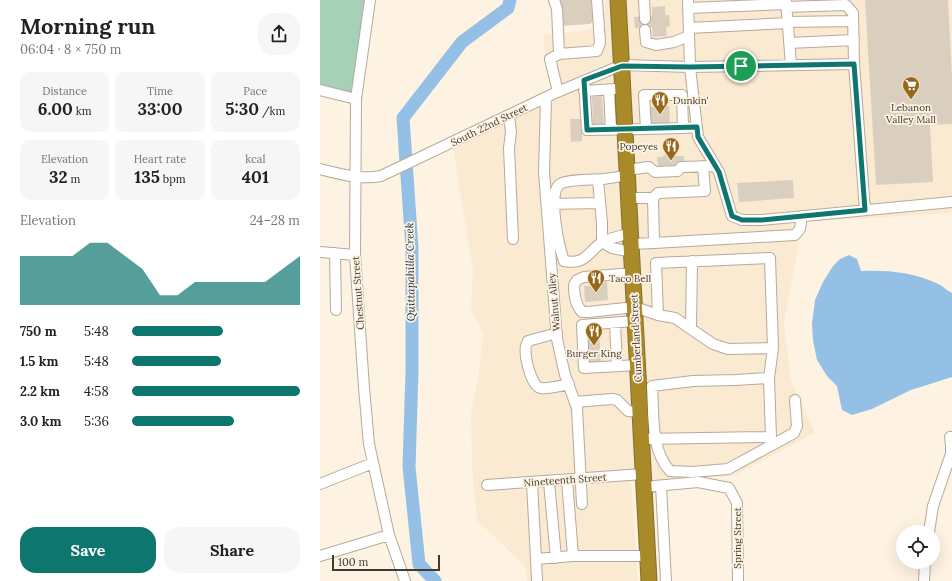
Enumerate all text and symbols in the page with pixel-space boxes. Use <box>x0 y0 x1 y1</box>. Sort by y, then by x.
text: Morning run <box>20 12 155 40</box>
button: share <box>258 13 300 55</box>
text: 06:04 · 8 × 750 m <box>20 41 121 58</box>
pin <box>724 49 758 83</box>
icon: arrive <box>730 55 752 77</box>
supermarket icon: Lebanon Valley Mall <box>901 75 921 100</box>
text: Distance <box>42 84 87 98</box>
text: Time <box>147 84 173 98</box>
text: Pace <box>243 84 267 98</box>
restaurant icon: Dunkin' <box>650 90 670 115</box>
place label: Dunkin' <box>673 94 709 107</box>
text: 6.00 <box>38 98 73 120</box>
text: 33:00 <box>138 98 182 120</box>
text: 5:30 <box>225 98 259 120</box>
street label: South 22nd Street <box>449 101 530 149</box>
place label: Lebanon Valley Mall <box>885 101 936 126</box>
text: km <box>73 104 92 118</box>
text: /km <box>259 104 285 118</box>
restaurant icon: Popeyes <box>661 136 681 161</box>
place label: Popeyes <box>620 140 658 153</box>
text: Elevation <box>41 152 88 166</box>
text: Heart rate <box>134 152 186 166</box>
text: kcal <box>245 152 265 166</box>
text: 32 <box>49 166 68 188</box>
text: 135 <box>134 166 160 188</box>
text: 401 <box>242 166 269 188</box>
text: m <box>68 172 80 186</box>
text: bpm <box>160 172 186 186</box>
text: Elevation <box>20 212 76 229</box>
text: 24–28 m <box>250 212 300 229</box>
water label: Quittapahilla Creek <box>402 222 418 321</box>
street label: Chestnut Street <box>349 256 367 330</box>
restaurant icon: Taco Bell <box>586 268 606 293</box>
street label: Walnut Alley <box>545 272 563 332</box>
place label: Taco Bell <box>609 272 651 285</box>
street label: Cumberland Street <box>627 293 645 382</box>
restaurant icon: Burger King <box>584 321 604 346</box>
text: 750 m <box>20 323 57 340</box>
text: 5:48 <box>84 323 109 340</box>
place label: Burger King <box>566 347 622 360</box>
text: 1.5 km <box>20 353 58 370</box>
text: 5:48 <box>84 353 109 370</box>
text: 2.2 km <box>20 383 60 400</box>
text: 4:58 <box>84 383 109 400</box>
text: 3.0 km <box>20 413 61 430</box>
text: 5:36 <box>84 413 109 430</box>
street label: Nineteenth Street <box>523 471 607 489</box>
street label: Spring Street <box>731 507 744 569</box>
map controls <box>896 525 940 569</box>
button: locate <box>896 525 940 569</box>
button: Save <box>20 527 156 573</box>
button: Share <box>164 527 300 573</box>
scale bar <box>332 553 440 572</box>
text: 100 m <box>338 555 368 569</box>

